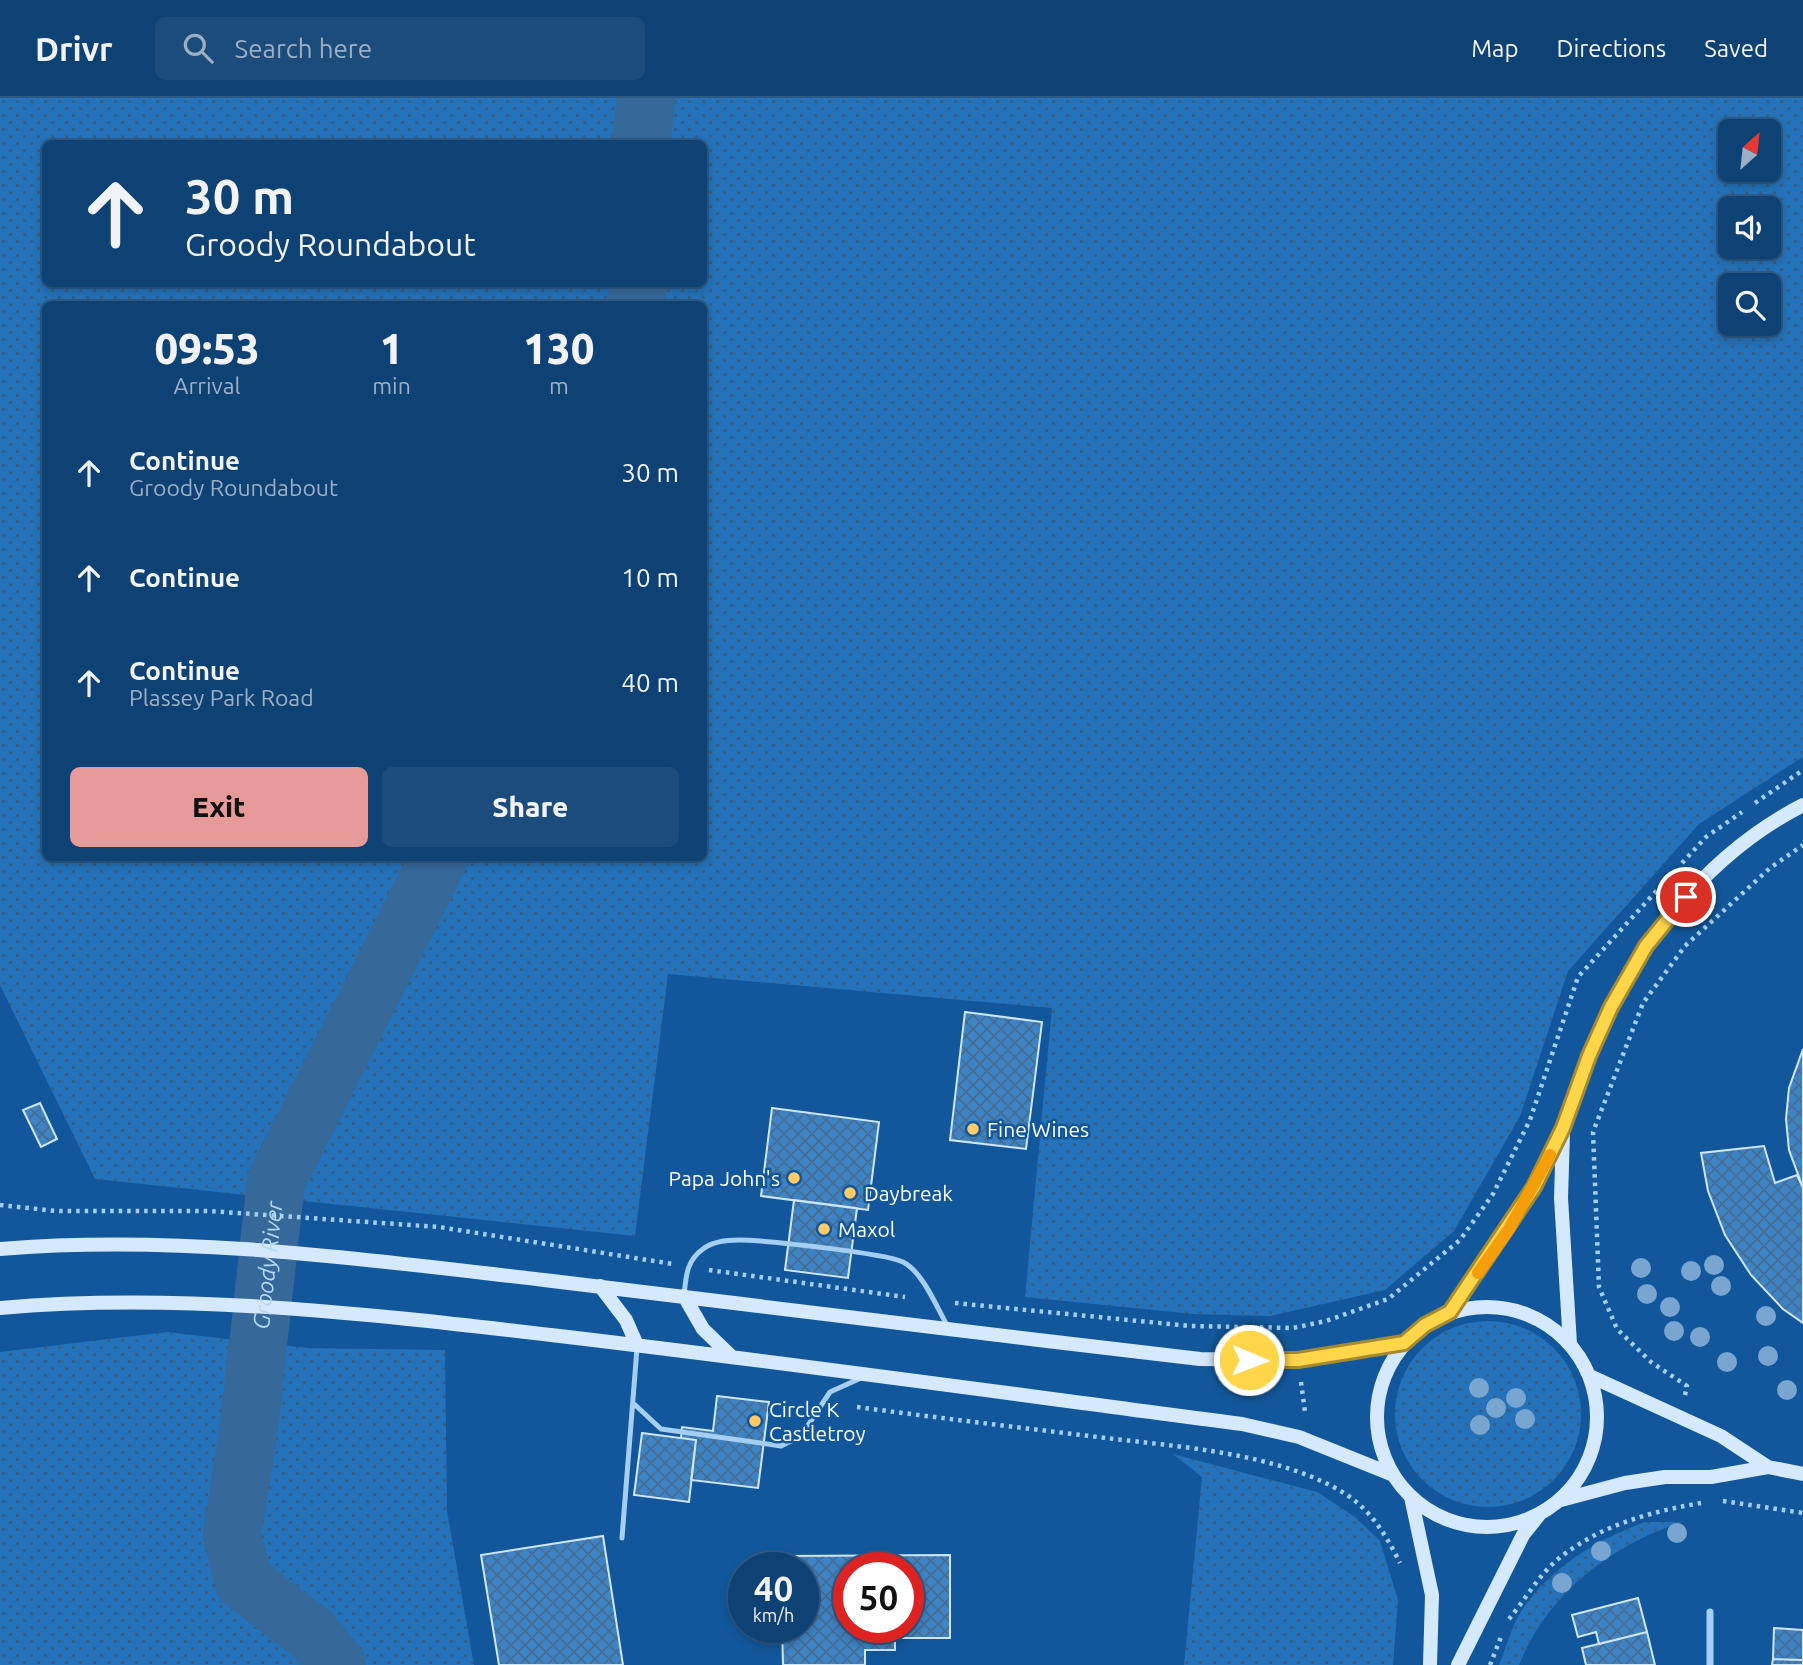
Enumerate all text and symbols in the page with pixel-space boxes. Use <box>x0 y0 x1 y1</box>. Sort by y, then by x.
search box <box>155 17 645 80</box>
icon: search <box>179 29 217 67</box>
text: Drivr <box>35 30 113 67</box>
text: Search here <box>235 34 372 63</box>
text: Map <box>1471 35 1518 62</box>
text: Directions <box>1556 35 1666 62</box>
text: Saved <box>1704 35 1768 62</box>
north arrow <box>1718 119 1782 182</box>
map controls <box>1718 119 1781 336</box>
icon: ahead <box>70 168 161 259</box>
text: 30 m <box>185 168 294 223</box>
button: sound <box>1718 196 1781 259</box>
text: Groody Roundabout <box>185 226 476 262</box>
button: search <box>1718 273 1781 336</box>
text: 09:53 <box>155 325 260 372</box>
text: 1 <box>380 325 403 372</box>
text: 130 <box>523 325 594 372</box>
text: Arrival <box>174 373 241 398</box>
text: min <box>372 373 411 398</box>
text: m <box>549 373 569 398</box>
text: Continue <box>129 446 240 475</box>
icon: ahead <box>70 454 108 492</box>
text: 30 m <box>621 458 679 487</box>
text: Groody Roundabout <box>129 475 338 500</box>
icon: ahead <box>70 559 108 597</box>
text: Continue <box>129 563 240 592</box>
text: 10 m <box>621 563 679 592</box>
text: Continue <box>129 656 240 685</box>
icon: ahead <box>70 664 108 702</box>
text: 40 m <box>621 668 679 697</box>
text: Plassey Park Road <box>129 685 314 710</box>
button: Exit <box>70 767 368 847</box>
button: Share <box>382 767 679 847</box>
pin <box>1656 867 1716 927</box>
icon: arrive <box>1667 878 1705 916</box>
place label: Fine Wines <box>987 1117 1089 1141</box>
marker: Fine Wines <box>965 1121 981 1137</box>
place label: Papa John's <box>669 1166 780 1190</box>
marker: Papa John's <box>786 1170 802 1186</box>
place label: Daybreak <box>864 1181 953 1205</box>
marker: Daybreak <box>842 1185 858 1201</box>
water label: Groody River <box>247 1199 286 1331</box>
place label: Maxol <box>838 1217 895 1241</box>
marker: Maxol <box>816 1221 832 1237</box>
position arrow <box>1212 1323 1286 1397</box>
place label: Circle K Castletroy <box>769 1397 866 1445</box>
marker: Circle K Castletroy <box>747 1413 763 1429</box>
speed limit sign: 50 <box>833 1552 924 1643</box>
text: 40 <box>754 1568 793 1608</box>
text: km/h <box>753 1605 794 1625</box>

